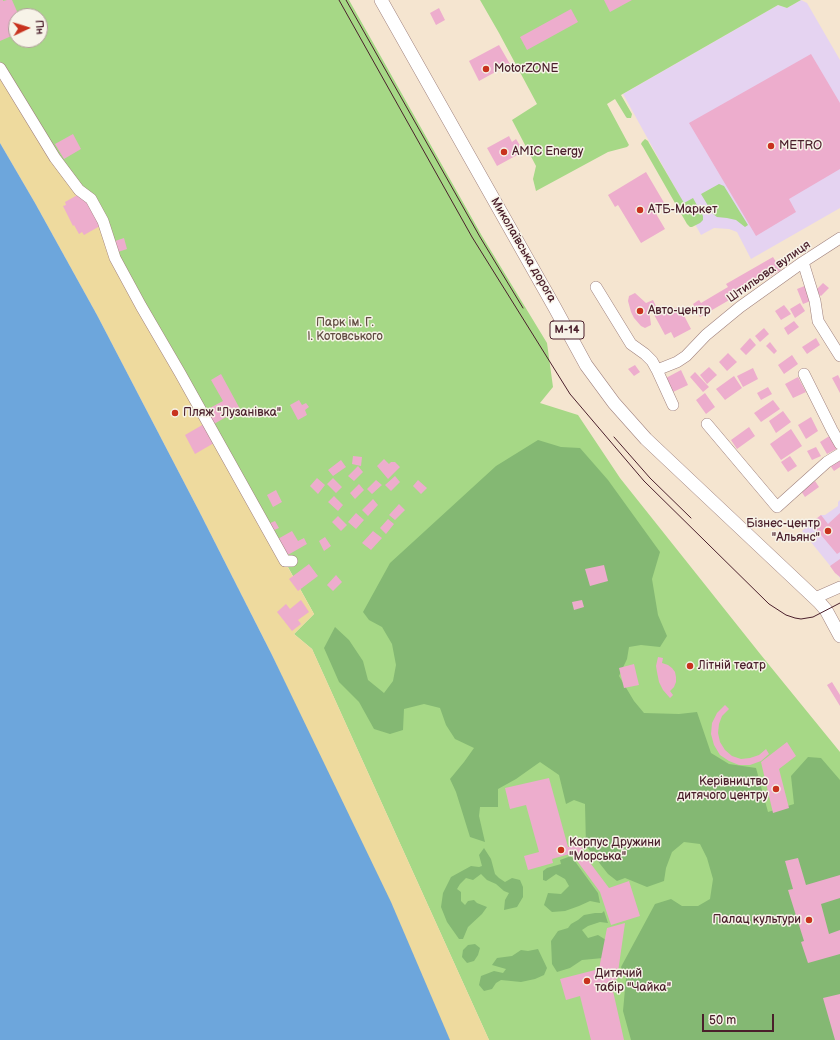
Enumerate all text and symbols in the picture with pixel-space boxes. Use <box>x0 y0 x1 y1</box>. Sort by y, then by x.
north arrow <box>8 8 48 48</box>
text: Пн <box>32 19 46 35</box>
place label: MotorZONE <box>494 62 558 76</box>
marker: MotorZONE <box>481 64 491 74</box>
place label: METRO <box>779 139 822 153</box>
marker: METRO <box>766 141 776 151</box>
place label: AMIC Energy <box>512 145 583 159</box>
marker: AMIC Energy <box>499 147 509 157</box>
street label: Миколаївська дорога <box>487 195 559 305</box>
place label: АТБ-Маркет <box>648 203 717 217</box>
marker: АТБ-Маркет <box>635 205 645 215</box>
street label: Штильова вулиця <box>724 238 814 306</box>
place label: Авто-центр <box>648 304 710 318</box>
marker: Авто-центр <box>635 306 645 316</box>
park label: Парк ім. Г. І. Котовського <box>307 316 383 344</box>
road number: М-14 <box>550 321 584 339</box>
place label: Пляж "Лузанівка" <box>183 406 281 420</box>
marker: Пляж "Лузанівка" <box>170 408 180 418</box>
place label: Бізнес-центр "Альянс" <box>746 517 820 545</box>
marker: Бізнес-центр "Альянс" <box>823 526 833 536</box>
place label: Літній театр <box>698 659 766 673</box>
marker: Літній театр <box>685 661 695 671</box>
place label: Керівництво дитячого центру <box>677 775 768 803</box>
marker: Керівництво дитячого центру <box>771 784 781 794</box>
place label: Корпус Дружини "Морська" <box>569 836 661 864</box>
marker: Корпус Дружини "Морська" <box>556 845 566 855</box>
place label: Палац культури <box>713 913 801 927</box>
marker: Палац культури <box>804 915 814 925</box>
place label: Дитячий табір "Чайка" <box>595 967 671 995</box>
marker: Дитячий табір "Чайка" <box>582 976 592 986</box>
scale bar <box>704 1006 776 1032</box>
text: 50 m <box>709 1013 736 1028</box>

